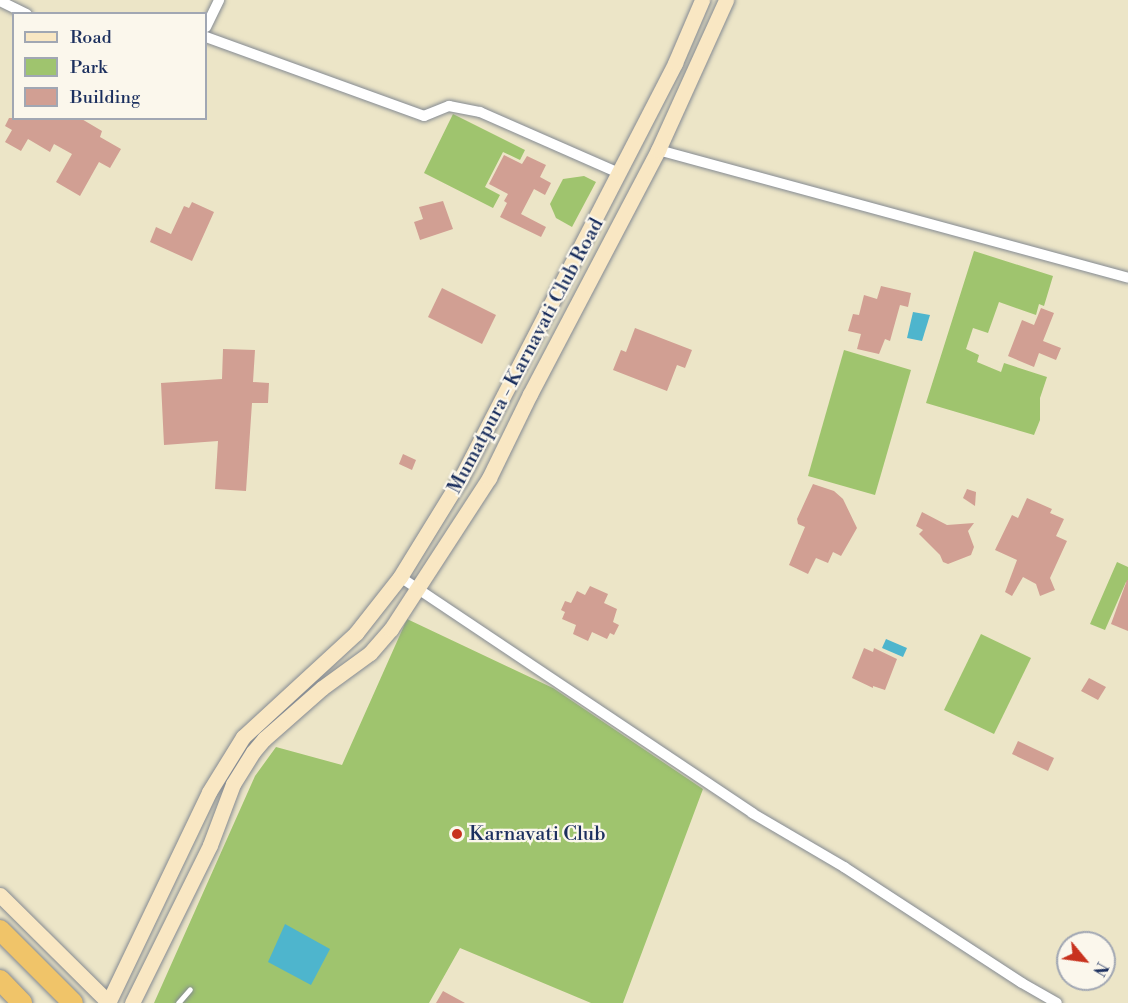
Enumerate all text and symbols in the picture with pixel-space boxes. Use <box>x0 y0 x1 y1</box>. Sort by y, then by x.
legend <box>12 12 207 120</box>
text: Road <box>70 26 112 49</box>
text: Park <box>70 56 107 79</box>
text: Building <box>70 86 140 109</box>
street label: Mumatpura - Karnavati Club Road <box>443 214 609 498</box>
place label: Karnavati Club <box>469 822 606 846</box>
marker: Karnavati Club <box>450 827 464 841</box>
north arrow <box>1056 931 1116 991</box>
text: N <box>1088 958 1112 979</box>

